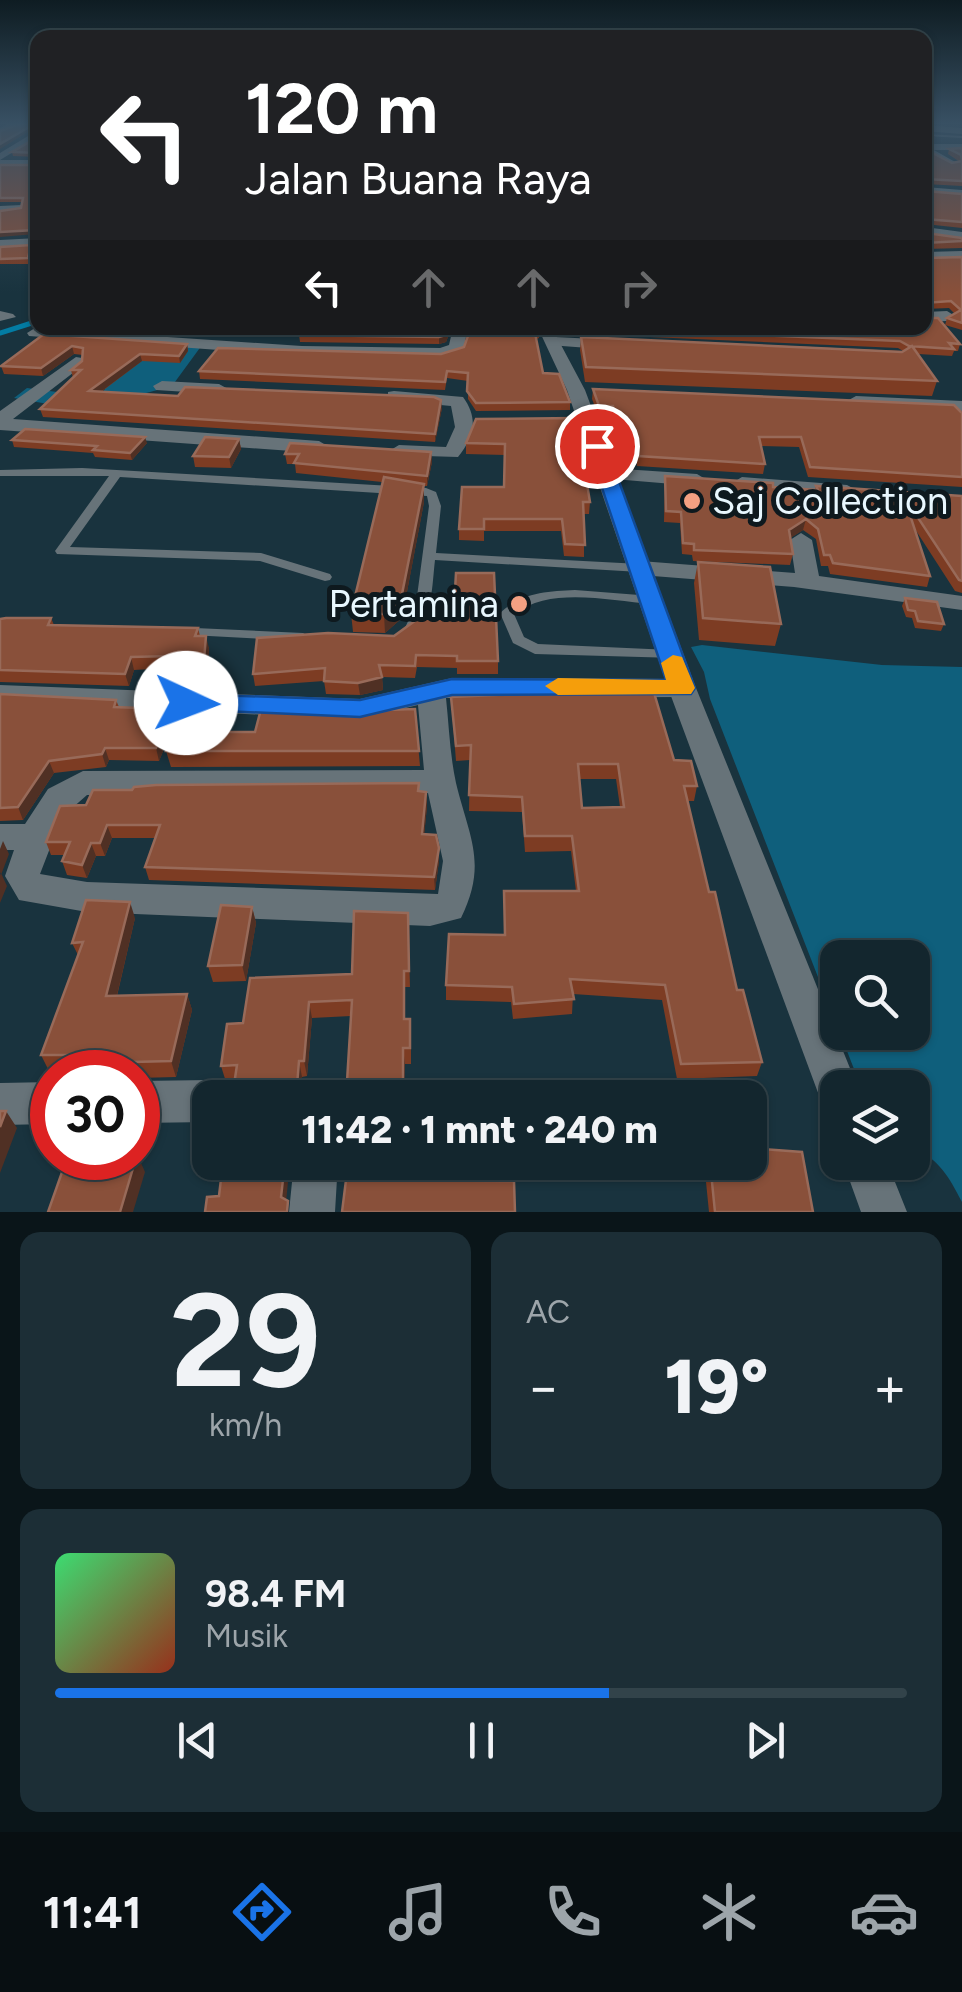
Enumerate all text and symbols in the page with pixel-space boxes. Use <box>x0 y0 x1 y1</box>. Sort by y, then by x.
text: 120 m <box>245 66 438 151</box>
icon: left <box>80 70 210 200</box>
text: Jalan Buana Raya <box>245 151 592 205</box>
icon: left <box>296 260 351 315</box>
icon: ahead <box>401 260 456 315</box>
icon: ahead <box>506 260 561 315</box>
icon: right <box>611 260 666 315</box>
pin <box>555 404 640 489</box>
icon: arrive <box>570 419 625 474</box>
place label: Saj Collection <box>712 478 948 524</box>
marker: Saj Collection <box>681 490 703 512</box>
place label: Pertamina <box>328 581 499 627</box>
marker: Pertamina <box>508 593 530 615</box>
position arrow <box>134 651 238 755</box>
map controls <box>820 940 930 1180</box>
button: search <box>820 940 930 1050</box>
speed limit sign: 30 <box>30 1050 160 1180</box>
button: layers <box>820 1070 930 1180</box>
text: 11:42 · 1 mnt · 240 m <box>301 1107 658 1153</box>
text: 29 <box>170 1263 321 1419</box>
text: AC <box>526 1293 570 1331</box>
text: 19° <box>664 1342 769 1432</box>
text: − <box>526 1354 560 1420</box>
text: + <box>873 1354 907 1420</box>
text: km/h <box>209 1406 282 1444</box>
text: 98.4 FM <box>205 1571 346 1617</box>
text: Musik <box>205 1617 288 1655</box>
icon: previous <box>170 1713 225 1768</box>
icon: pause <box>454 1713 509 1768</box>
icon: next <box>738 1713 793 1768</box>
icon: directions <box>227 1877 297 1947</box>
icon: music <box>383 1877 453 1947</box>
icon: phone <box>538 1877 608 1947</box>
icon: climate <box>694 1877 764 1947</box>
icon: car <box>849 1877 919 1947</box>
text: 11:41 <box>43 1885 142 1939</box>

